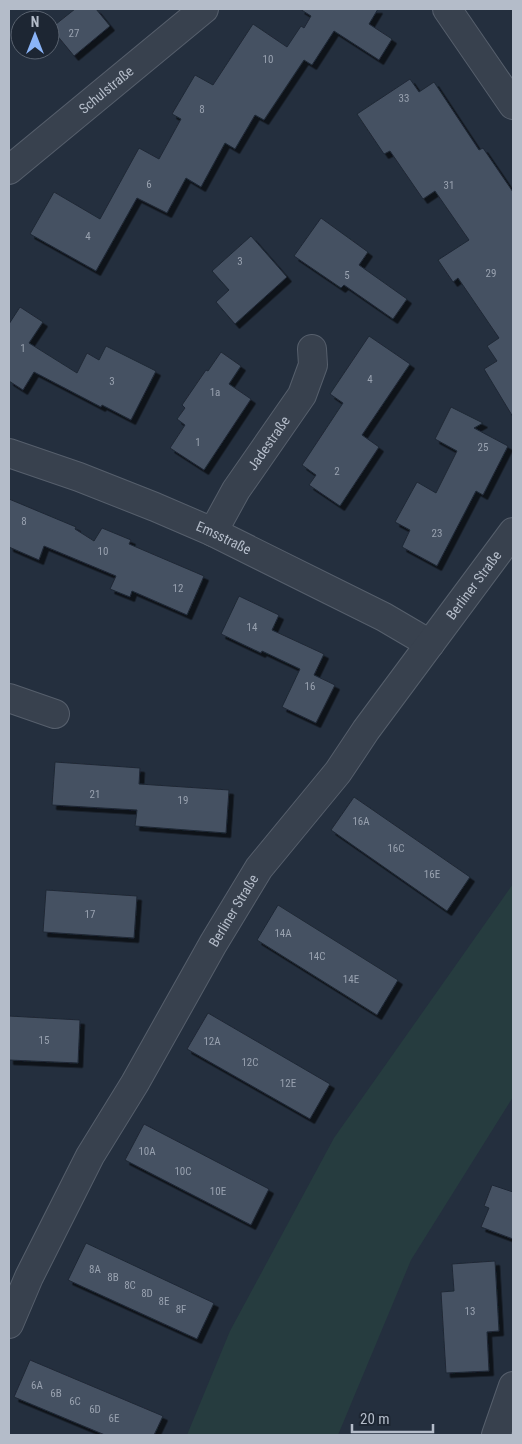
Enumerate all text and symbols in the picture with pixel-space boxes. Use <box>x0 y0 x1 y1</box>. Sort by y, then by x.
north arrow <box>10 10 60 60</box>
text: N <box>31 14 39 30</box>
house number: 27 <box>69 27 79 40</box>
house number: 10 <box>263 53 273 66</box>
street label: Schulstraße <box>76 62 137 117</box>
house number: 33 <box>399 92 409 105</box>
house number: 8 <box>199 103 205 116</box>
house number: 6 <box>146 178 152 191</box>
house number: 31 <box>444 179 454 192</box>
house number: 4 <box>85 230 91 243</box>
house number: 3 <box>237 255 243 268</box>
house number: 29 <box>486 267 496 280</box>
house number: 5 <box>344 269 350 282</box>
house number: 1 <box>20 342 26 355</box>
house number: 4 <box>367 373 373 386</box>
house number: 3 <box>109 375 115 388</box>
house number: 1a <box>210 386 220 399</box>
street label: Jadestraße <box>244 413 293 473</box>
house number: 1 <box>195 436 201 449</box>
house number: 25 <box>478 441 488 454</box>
house number: 2 <box>334 465 340 478</box>
house number: 8 <box>21 515 27 528</box>
street label: Emsstraße <box>194 518 254 558</box>
house number: 23 <box>432 527 442 540</box>
house number: 10 <box>98 545 108 558</box>
street label: Berliner Straße <box>443 547 505 623</box>
house number: 12 <box>173 582 183 595</box>
house number: 14 <box>247 621 258 634</box>
house number: 16 <box>305 680 315 693</box>
house number: 21 <box>90 788 100 801</box>
house number: 19 <box>178 794 188 807</box>
house number: 16A <box>352 815 370 828</box>
house number: 16C <box>387 842 405 855</box>
house number: 16E <box>424 868 441 881</box>
street label: Berliner Straße <box>205 871 262 950</box>
house number: 17 <box>85 908 95 921</box>
house number: 14A <box>274 927 292 940</box>
house number: 14C <box>308 950 326 963</box>
house number: 14E <box>343 973 360 986</box>
house number: 15 <box>39 1034 49 1047</box>
house number: 12A <box>203 1035 221 1048</box>
house number: 12C <box>241 1056 259 1069</box>
house number: 12E <box>280 1077 297 1090</box>
house number: 10A <box>138 1145 156 1158</box>
house number: 10C <box>174 1165 192 1178</box>
house number: 10E <box>210 1185 227 1198</box>
house number: 8A <box>89 1263 102 1276</box>
house number: 8B <box>107 1271 119 1284</box>
house number: 8C <box>124 1279 136 1292</box>
house number: 8D <box>141 1287 153 1300</box>
house number: 8E <box>159 1295 170 1308</box>
house number: 8F <box>176 1303 186 1316</box>
house number: 13 <box>465 1305 475 1318</box>
house number: 6A <box>31 1379 44 1392</box>
house number: 6B <box>50 1387 62 1400</box>
house number: 6C <box>69 1395 81 1408</box>
scale bar <box>352 1402 433 1434</box>
house number: 6D <box>89 1403 101 1416</box>
text: 20 m <box>360 1410 390 1428</box>
house number: 6E <box>109 1412 120 1425</box>

